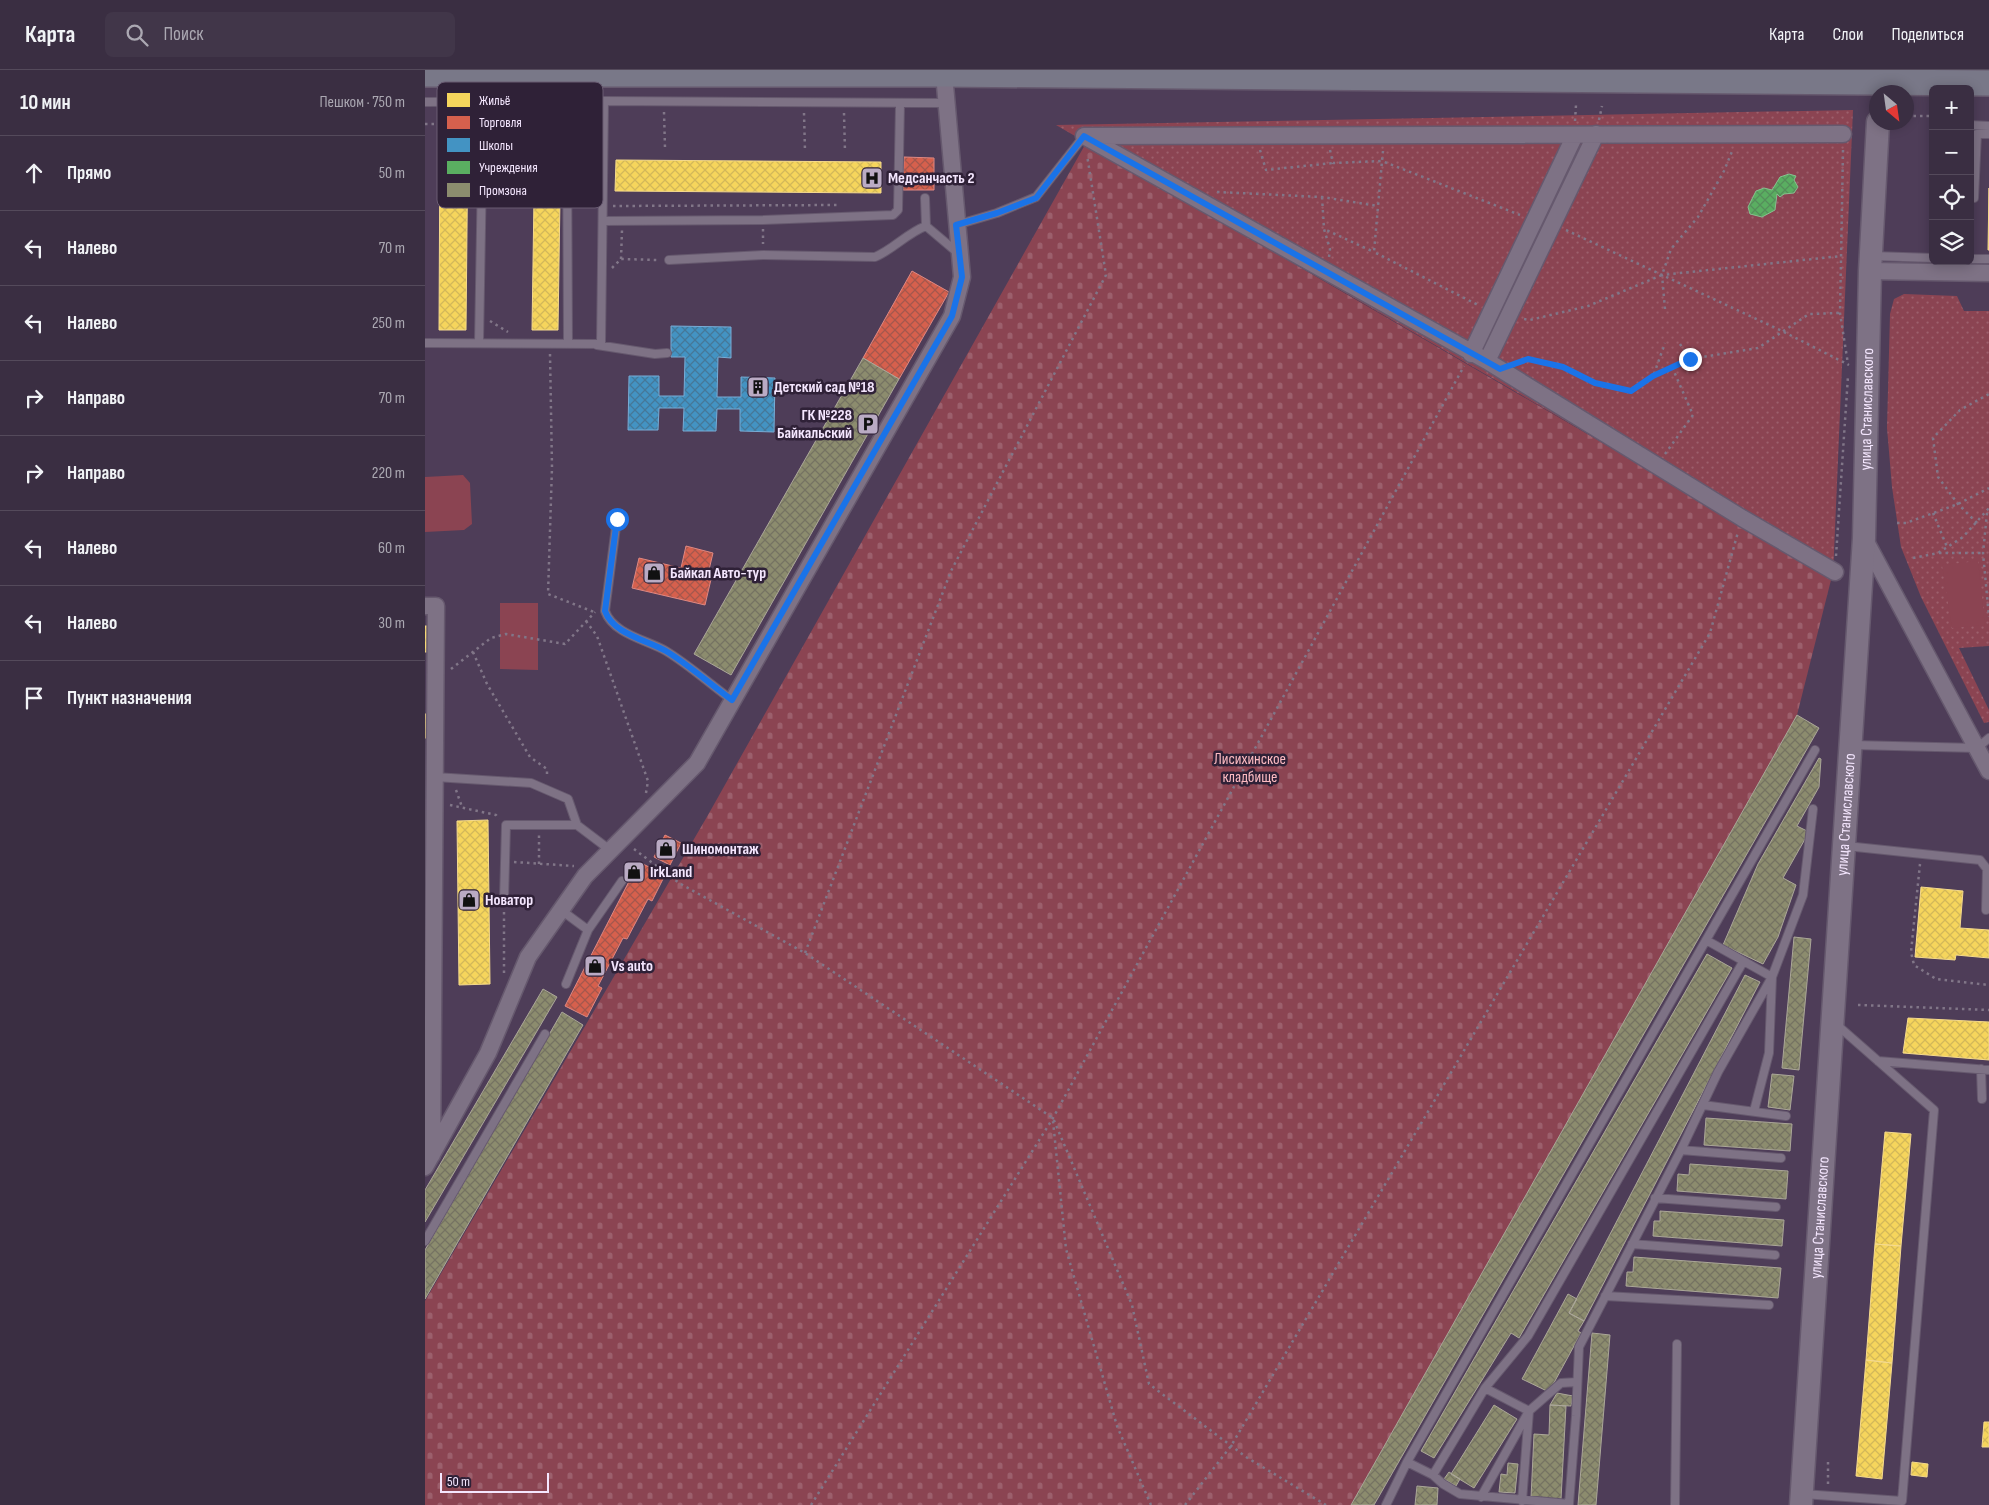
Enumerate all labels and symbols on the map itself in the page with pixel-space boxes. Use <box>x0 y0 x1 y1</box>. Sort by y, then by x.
legend <box>437 82 603 208</box>
north arrow <box>1869 85 1914 130</box>
text: Жильё <box>479 92 510 109</box>
text: Торговля <box>479 114 522 131</box>
text: Школы <box>479 137 513 154</box>
text: Учреждения <box>479 159 538 176</box>
hospital icon: Медсанчасть 2 <box>860 166 884 190</box>
place label: Медсанчасть 2 <box>888 169 974 188</box>
text: Промзона <box>479 182 527 199</box>
route end <box>1679 348 1702 371</box>
street label: улица Станиславского <box>1856 348 1878 471</box>
building icon: Детский сад №18 <box>746 375 770 399</box>
place label: Детский сад №18 <box>774 378 875 397</box>
place label: ГК №228 Байкальский <box>777 406 852 443</box>
parking icon: ГК №228 Байкальский <box>856 412 880 436</box>
route start <box>606 508 629 531</box>
shop icon: Байкал Авто-тур <box>642 561 666 585</box>
place label: Байкал Авто-тур <box>670 564 766 583</box>
park label: Лисихинское кладбище <box>1214 750 1286 787</box>
street label: улица Станиславского <box>1833 753 1859 876</box>
shop icon: Шиномонтаж <box>654 837 678 861</box>
place label: Шиномонтаж <box>682 840 759 859</box>
shop icon: IrkLand <box>622 860 646 884</box>
place label: IrkLand <box>650 863 692 882</box>
shop icon: Новатор <box>457 888 481 912</box>
place label: Новатор <box>485 891 533 910</box>
shop icon: Vs auto <box>583 954 607 978</box>
place label: Vs auto <box>611 957 653 976</box>
street label: улица Станиславского <box>1806 1156 1833 1279</box>
scale bar <box>440 1470 549 1493</box>

